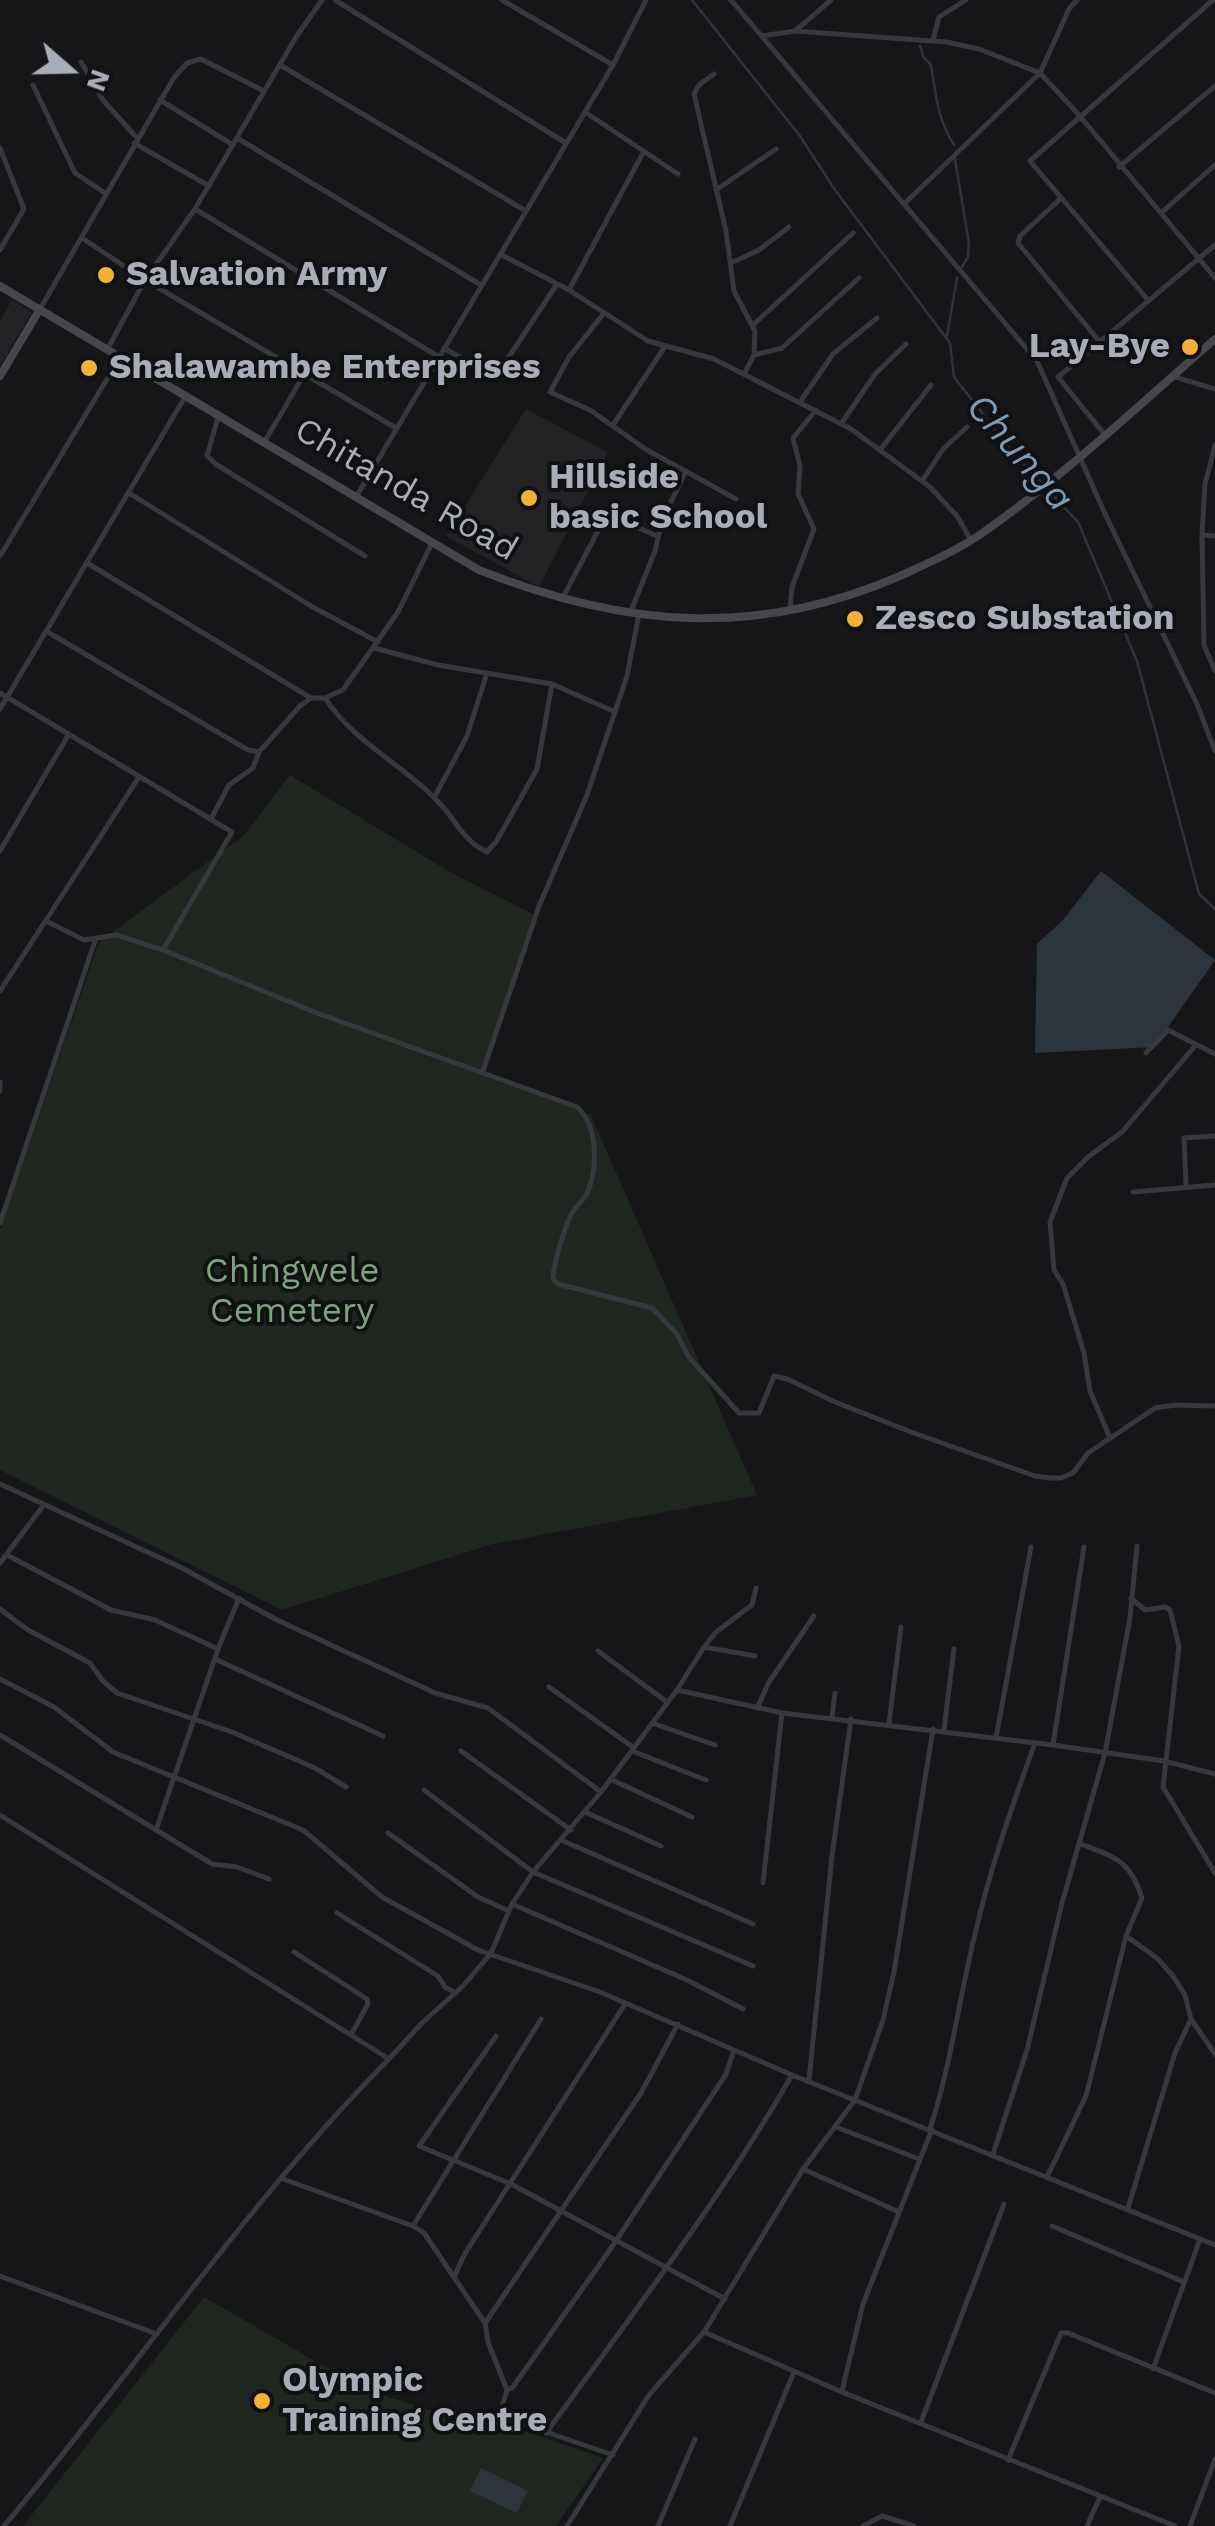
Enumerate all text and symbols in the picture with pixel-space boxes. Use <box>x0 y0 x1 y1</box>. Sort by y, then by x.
north arrow <box>20 20 120 120</box>
text: N <box>80 65 118 96</box>
place label: Salvation Army <box>126 254 387 296</box>
marker: Salvation Army <box>95 264 117 286</box>
place label: Lay-Bye <box>1029 326 1170 368</box>
marker: Lay-Bye <box>1179 336 1201 358</box>
place label: Shalawambe Enterprises <box>109 347 541 389</box>
marker: Shalawambe Enterprises <box>78 357 100 379</box>
water label: Chunga <box>956 385 1082 521</box>
street label: Chitanda Road <box>287 409 525 571</box>
place label: Hillside basic School <box>549 457 767 539</box>
marker: Hillside basic School <box>518 487 540 509</box>
place label: Zesco Substation <box>875 598 1175 640</box>
marker: Zesco Substation <box>844 608 866 630</box>
park label: Chingwele Cemetery <box>205 1251 379 1333</box>
place label: Olympic Training Centre <box>282 2360 547 2442</box>
marker: Olympic Training Centre <box>251 2390 273 2412</box>

